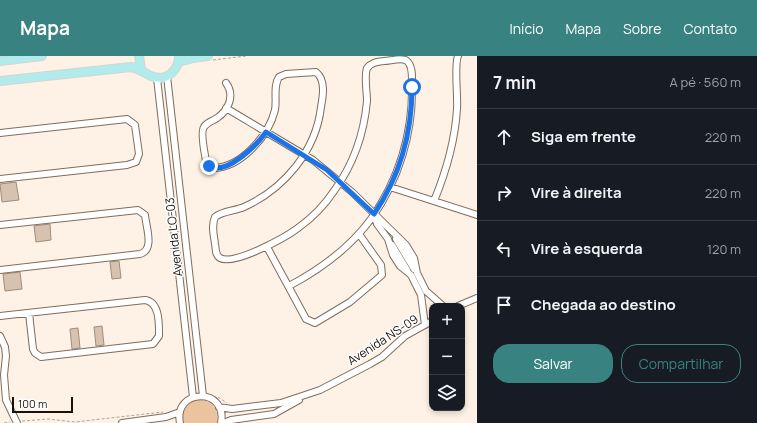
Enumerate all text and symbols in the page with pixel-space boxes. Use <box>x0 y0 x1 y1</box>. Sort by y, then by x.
text: Mapa <box>20 15 70 41</box>
text: Início <box>510 19 543 38</box>
text: Mapa <box>565 19 601 38</box>
text: Sobre <box>623 19 661 38</box>
text: Contato <box>683 19 737 38</box>
text: 7 min <box>493 71 536 94</box>
text: A pé · 560 m <box>670 73 741 91</box>
route start <box>403 78 421 96</box>
icon: ahead <box>493 126 515 148</box>
text: Siga em frente <box>531 126 636 147</box>
text: 220 m <box>705 128 741 146</box>
route end <box>200 157 218 175</box>
icon: right <box>493 182 515 204</box>
text: Vire à direita <box>531 182 622 203</box>
text: 220 m <box>705 184 741 202</box>
street label: Avenida LO-03 <box>161 197 186 277</box>
icon: left <box>493 238 515 260</box>
text: Vire à esquerda <box>531 238 643 259</box>
text: 120 m <box>707 240 741 258</box>
icon: arrive <box>493 294 515 316</box>
text: Chegada ao destino <box>531 294 676 315</box>
map controls <box>429 303 465 411</box>
button: + <box>429 303 465 339</box>
street label: Avenida NS-09 <box>344 310 421 369</box>
button: − <box>429 339 465 375</box>
button: Salvar <box>493 344 613 383</box>
button: Compartilhar <box>621 344 741 383</box>
button: layers <box>429 375 465 411</box>
scale bar <box>12 395 73 414</box>
text: 100 m <box>18 396 47 411</box>

